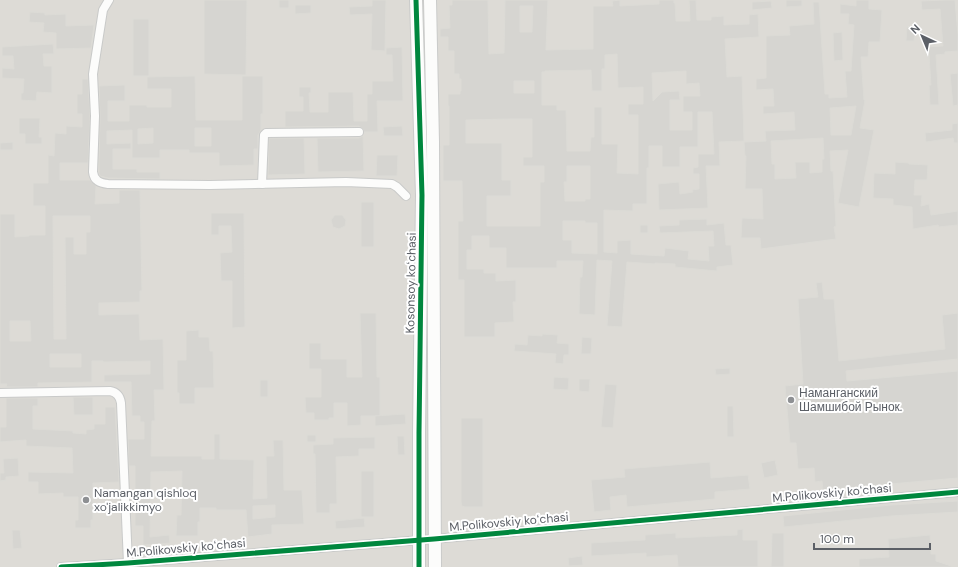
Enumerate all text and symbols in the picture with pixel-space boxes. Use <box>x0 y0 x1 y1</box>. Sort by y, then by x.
north arrow <box>902 16 942 56</box>
text: N <box>907 21 923 37</box>
street label: Kosonsoy koʻchasi <box>402 232 420 334</box>
place label: Наманганский Шамшибой Рынок. <box>799 385 902 415</box>
marker: Наманганский Шамшибой Рынок. <box>786 395 796 405</box>
street label: M.Polikovskiy koʻchasi <box>772 480 892 506</box>
place label: Namangan qishloq xo'jalikkimyo <box>94 485 197 515</box>
marker: Namangan qishloq xo'jalikkimyo <box>81 495 91 505</box>
street label: M.Polikovskiy koʻchasi <box>449 509 569 535</box>
scale bar <box>814 525 930 551</box>
text: 100 m <box>820 531 854 547</box>
street label: M.Polikovskiy koʻchasi <box>126 535 246 561</box>

